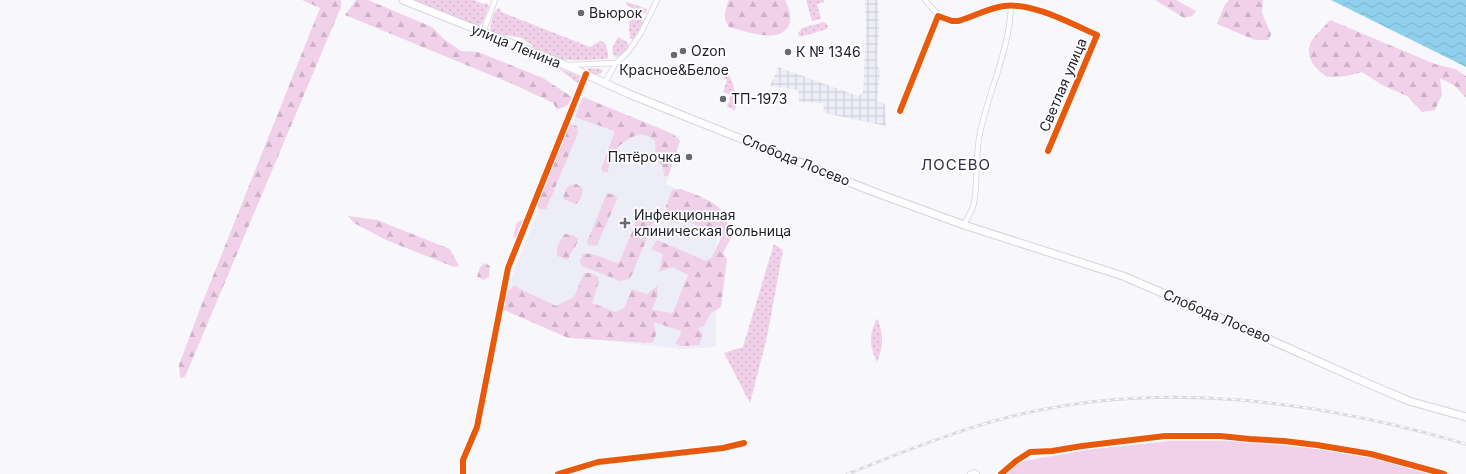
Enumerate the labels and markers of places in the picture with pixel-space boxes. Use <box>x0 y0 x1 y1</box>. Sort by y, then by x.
place label: Вьюрок <box>589 4 643 21</box>
marker: Вьюрок <box>576 8 586 18</box>
place label: Ozon <box>691 42 726 59</box>
place label: К № 1346 <box>796 43 861 60</box>
marker: Ozon <box>678 46 688 56</box>
marker: К № 1346 <box>783 47 793 57</box>
marker: Красное&Белое <box>669 50 679 60</box>
place label: Красное&Белое <box>619 61 729 78</box>
place label: ТП-1973 <box>731 90 787 107</box>
marker: ТП-1973 <box>718 94 728 104</box>
place label: Пятёрочка <box>608 148 681 165</box>
marker: Пятёрочка <box>684 152 694 162</box>
place label: Инфекционная клиническая больница <box>634 206 791 239</box>
marker: Инфекционная клиническая больница <box>619 217 631 229</box>

